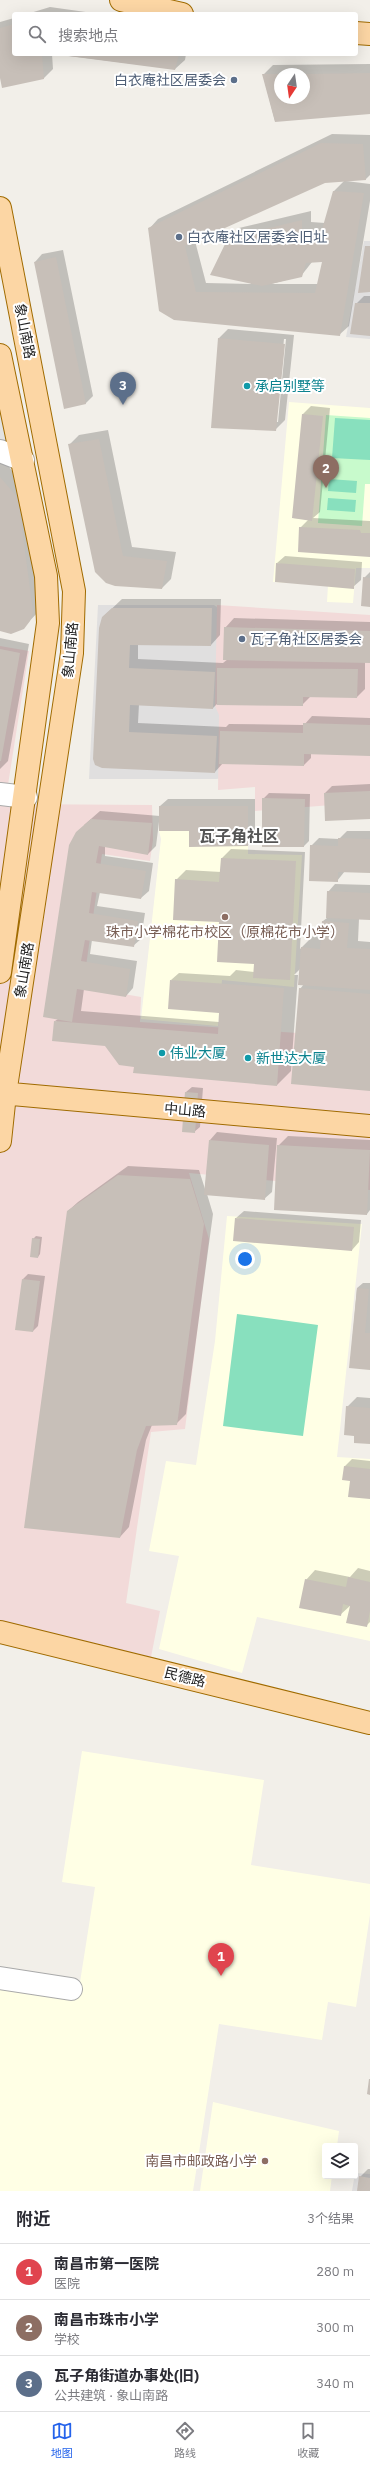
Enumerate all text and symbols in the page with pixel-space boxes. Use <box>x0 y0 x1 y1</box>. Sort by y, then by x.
search box <box>12 12 358 56</box>
icon: search <box>26 23 48 45</box>
text: 搜索地点 <box>58 26 118 45</box>
north arrow <box>274 68 310 104</box>
place label: 白衣庵社区居委会 <box>114 71 226 89</box>
marker: 白衣庵社区居委会 <box>229 75 239 85</box>
place label: 白衣庵社区居委会旧址 <box>187 228 327 246</box>
marker: 白衣庵社区居委会旧址 <box>174 232 184 242</box>
street label: 象山南路 <box>11 302 39 360</box>
pin: 3 <box>110 372 136 405</box>
place label: 承启别墅等 <box>255 377 325 395</box>
marker: 承启别墅等 <box>242 381 252 391</box>
pin: 2 <box>313 455 339 488</box>
street label: 象山南路 <box>59 621 81 679</box>
place label: 瓦子角社区居委会 <box>250 630 362 648</box>
marker: 瓦子角社区居委会 <box>237 634 247 644</box>
district label: 瓦子角社区 <box>199 826 279 846</box>
marker: 珠市小学棉花市校区（原棉花市小学） <box>220 912 230 922</box>
place label: 珠市小学棉花市校区（原棉花市小学） <box>106 923 344 941</box>
street label: 象山南路 <box>11 941 37 999</box>
place label: 伟业大厦 <box>170 1044 226 1062</box>
marker: 伟业大厦 <box>157 1048 167 1058</box>
place label: 新世达大厦 <box>256 1049 326 1067</box>
marker: 新世达大厦 <box>243 1053 253 1063</box>
street label: 中山路 <box>163 1099 207 1121</box>
your location <box>235 1249 255 1269</box>
street label: 民德路 <box>162 1663 208 1691</box>
pin: 1 <box>208 1943 234 1976</box>
map controls <box>322 2143 358 2179</box>
button: layers <box>322 2143 358 2179</box>
place label: 南昌市邮政路小学 <box>145 2152 257 2170</box>
marker: 南昌市邮政路小学 <box>260 2156 270 2166</box>
text: 附近 <box>16 2208 50 2230</box>
text: 3个结果 <box>307 2210 354 2227</box>
text: 南昌市第一医院 <box>54 2254 159 2273</box>
text: 1 <box>25 2263 33 2280</box>
text: 280 m <box>316 2263 354 2280</box>
text: 医院 <box>54 2275 80 2292</box>
text: 南昌市珠市小学 <box>54 2310 159 2329</box>
text: 2 <box>25 2319 33 2336</box>
text: 300 m <box>316 2319 354 2336</box>
text: 学校 <box>54 2331 80 2348</box>
text: 瓦子角街道办事处(旧) <box>54 2366 199 2385</box>
text: 3 <box>25 2375 33 2392</box>
text: 340 m <box>316 2375 354 2392</box>
text: 公共建筑 · 象山南路 <box>54 2387 168 2404</box>
tab: 地图 <box>51 2420 73 2460</box>
tab: 路线 <box>174 2420 196 2460</box>
tab: 收藏 <box>297 2420 319 2460</box>

